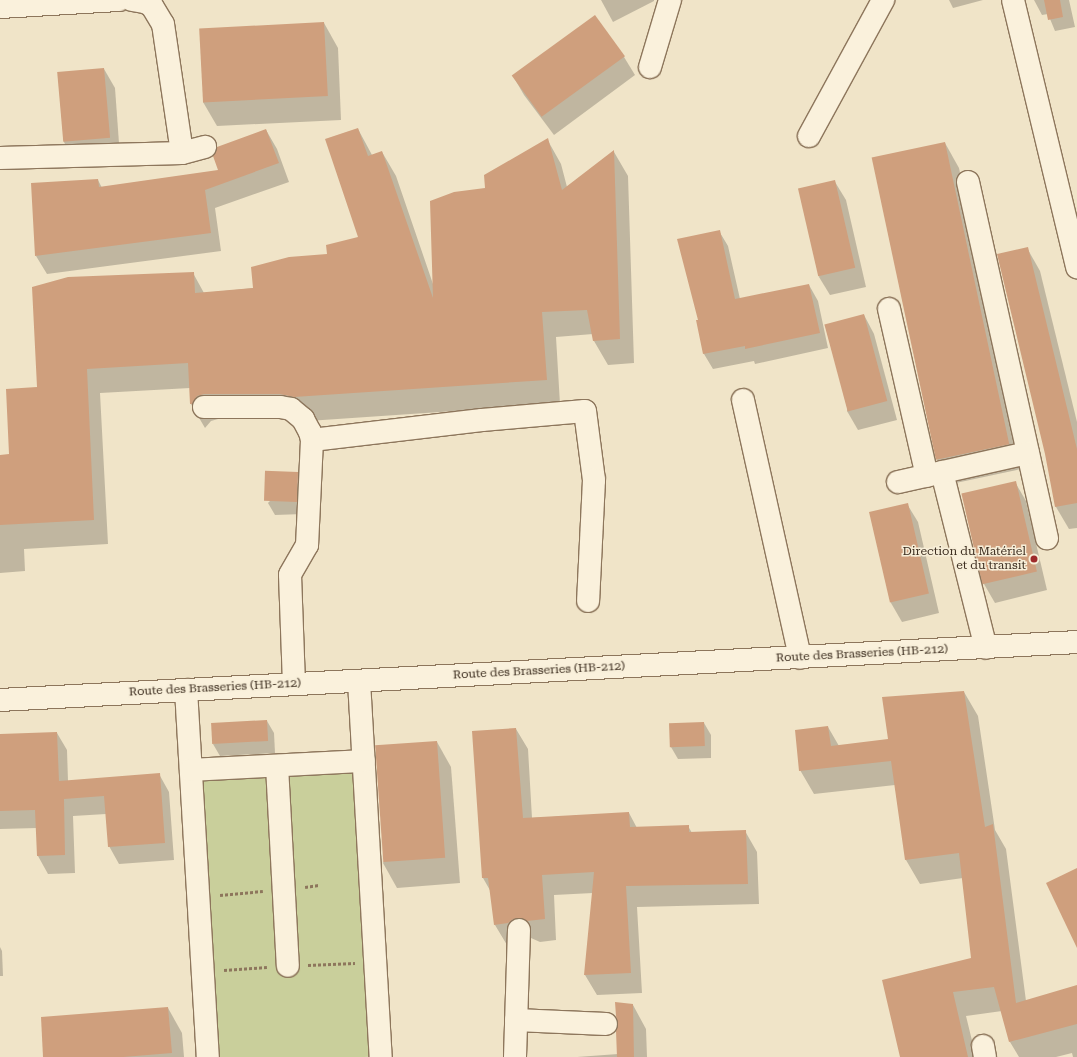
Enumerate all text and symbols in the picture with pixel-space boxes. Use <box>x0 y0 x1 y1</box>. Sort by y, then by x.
place label: Direction du Matériel et du transit <box>902 545 1026 573</box>
marker: Direction du Matériel et du transit <box>1029 554 1039 564</box>
street label: Route des Brasseries (HB-212) <box>775 642 949 666</box>
street label: Route des Brasseries (HB-212) <box>452 659 626 683</box>
street label: Route des Brasseries (HB-212) <box>128 676 302 700</box>

